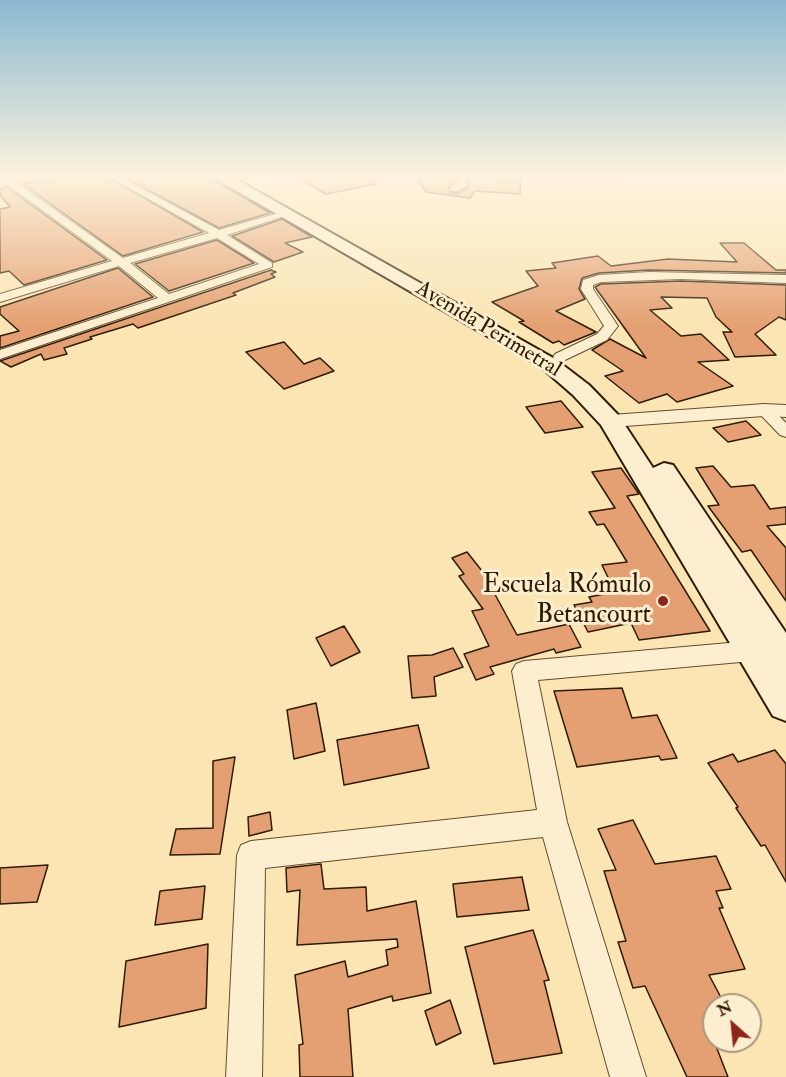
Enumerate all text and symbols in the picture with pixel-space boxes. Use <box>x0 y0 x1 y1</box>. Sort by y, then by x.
street label: Avenida Perimetral <box>410 276 566 384</box>
place label: Escuela Rómulo Betancourt <box>482 570 651 632</box>
marker: Escuela Rómulo Betancourt <box>656 594 670 608</box>
north arrow <box>702 993 762 1053</box>
text: N <box>714 997 736 1021</box>

